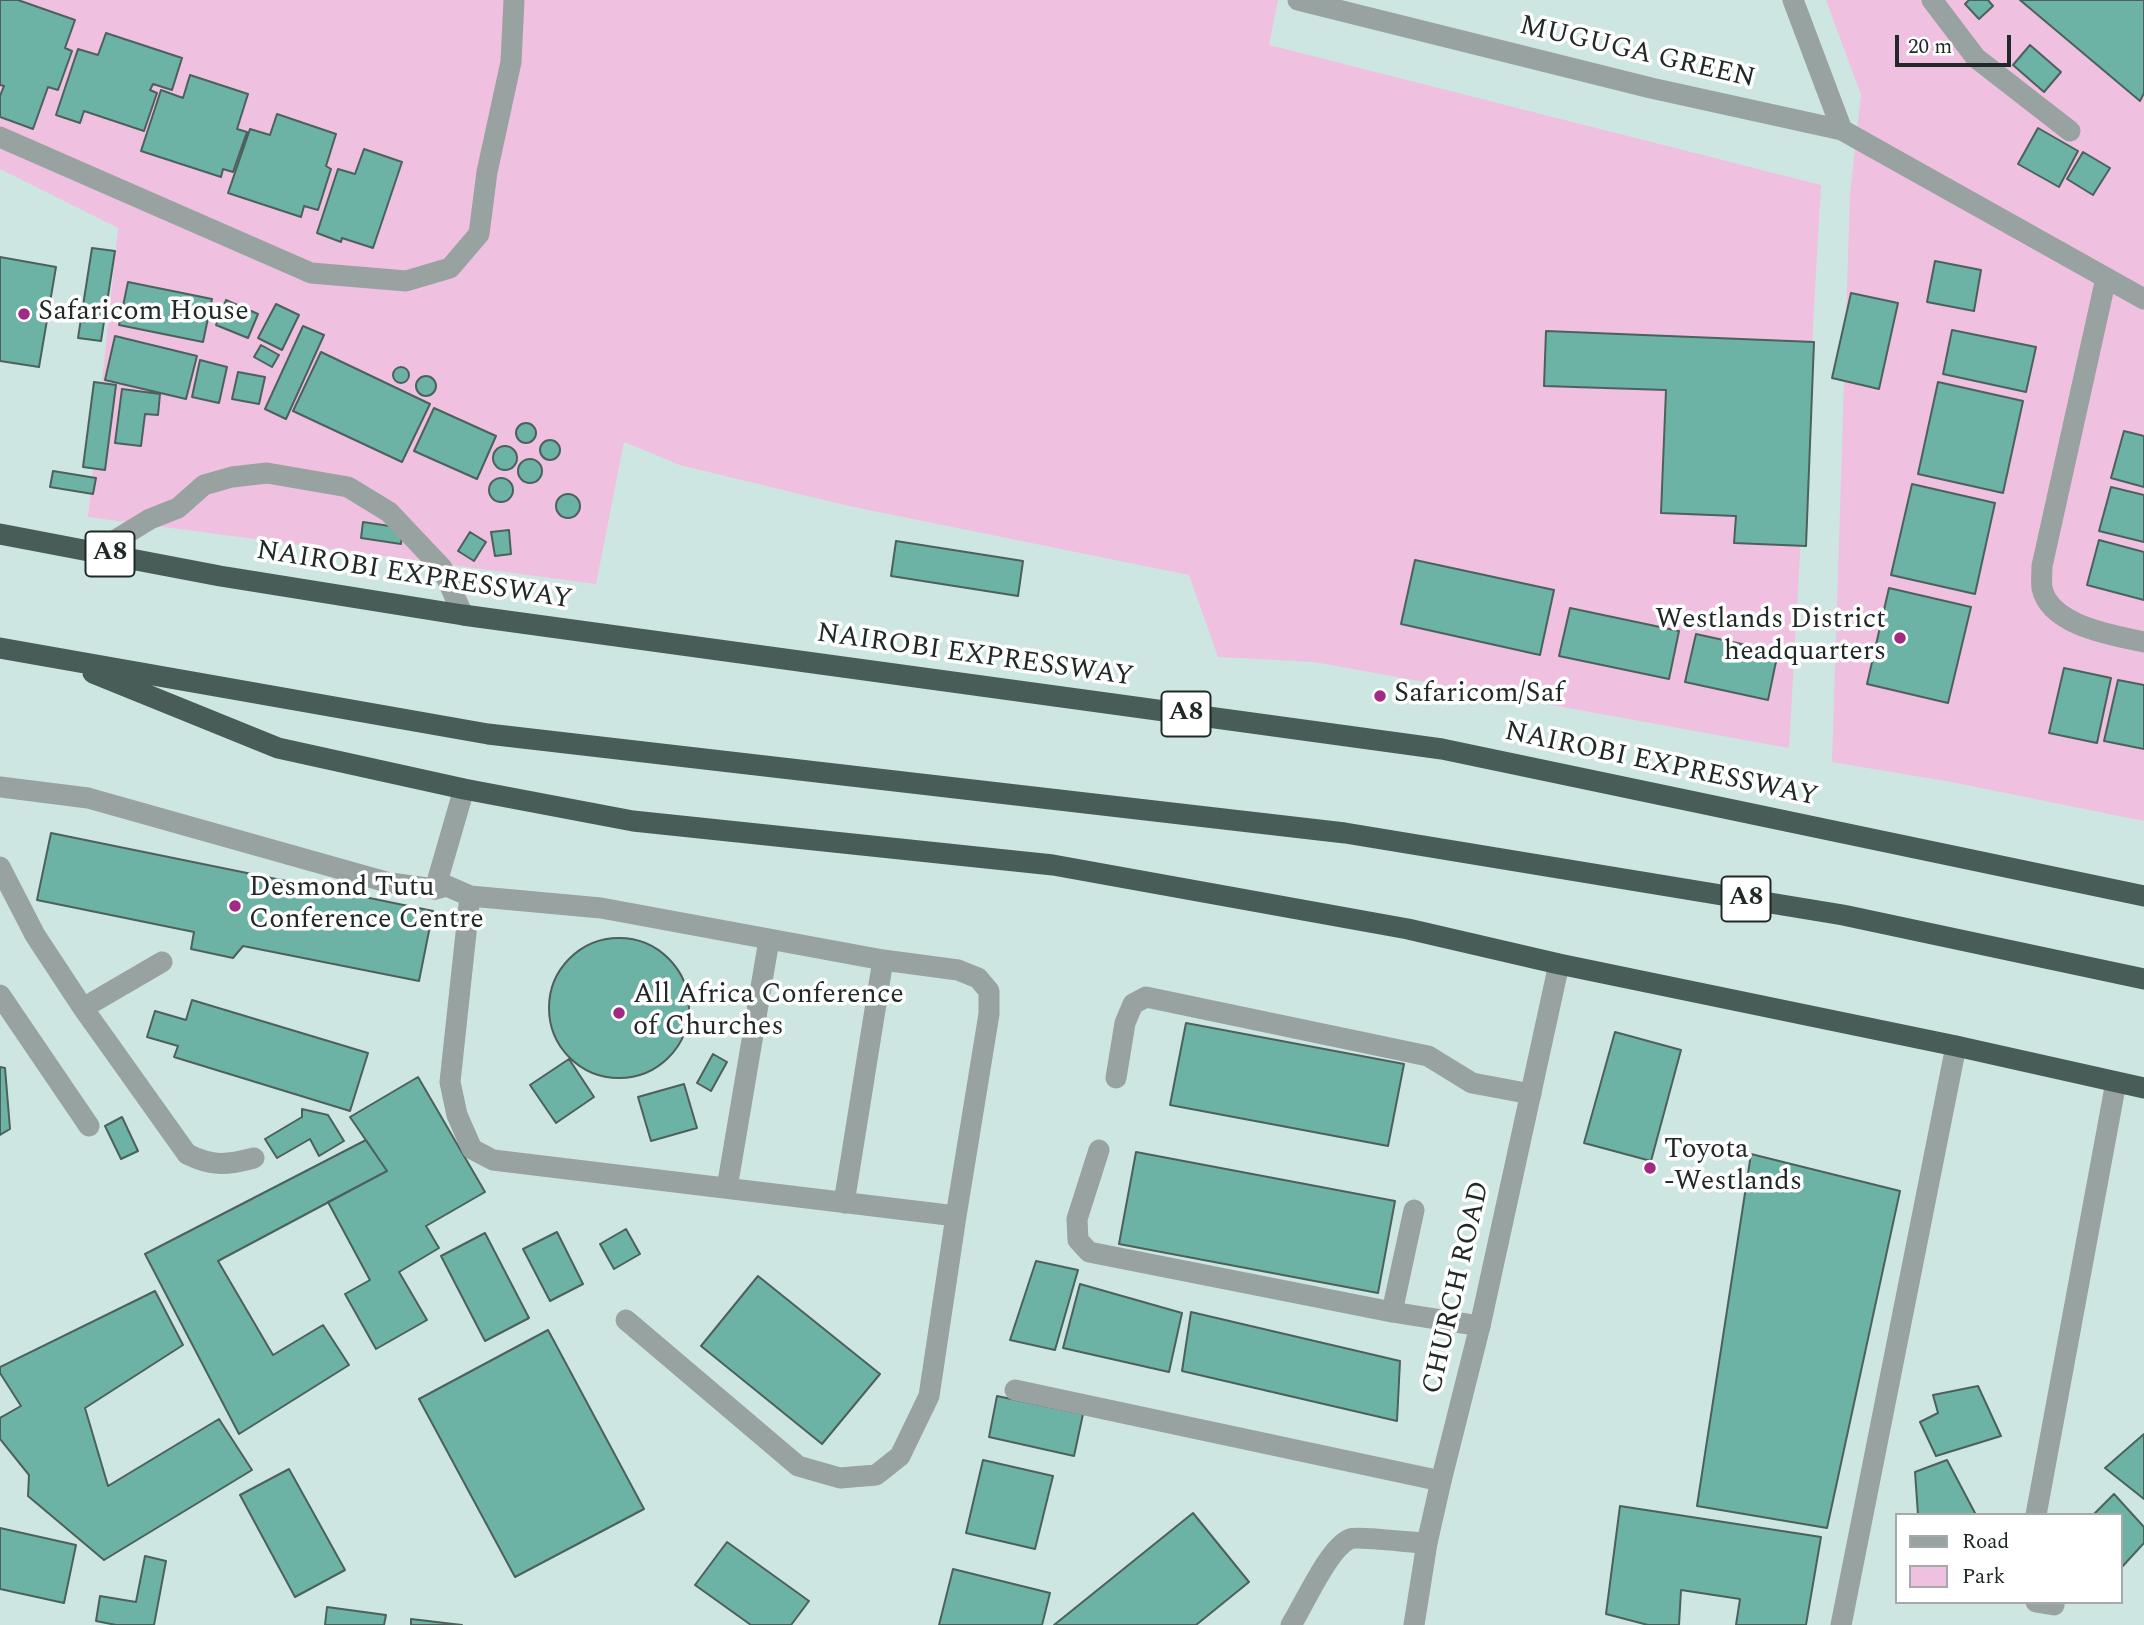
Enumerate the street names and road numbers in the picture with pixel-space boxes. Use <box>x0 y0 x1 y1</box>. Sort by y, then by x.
street label: MUGUGA GREEN <box>1516 11 1758 97</box>
road number: A8 <box>86 532 134 576</box>
street label: NAIROBI EXPRESSWAY <box>254 535 574 619</box>
street label: NAIROBI EXPRESSWAY <box>814 618 1136 696</box>
road number: A8 <box>1162 692 1210 736</box>
street label: NAIROBI EXPRESSWAY <box>1501 716 1821 816</box>
road number: A8 <box>1722 876 1770 922</box>
street label: CHURCH ROAD <box>1417 1178 1499 1398</box>

